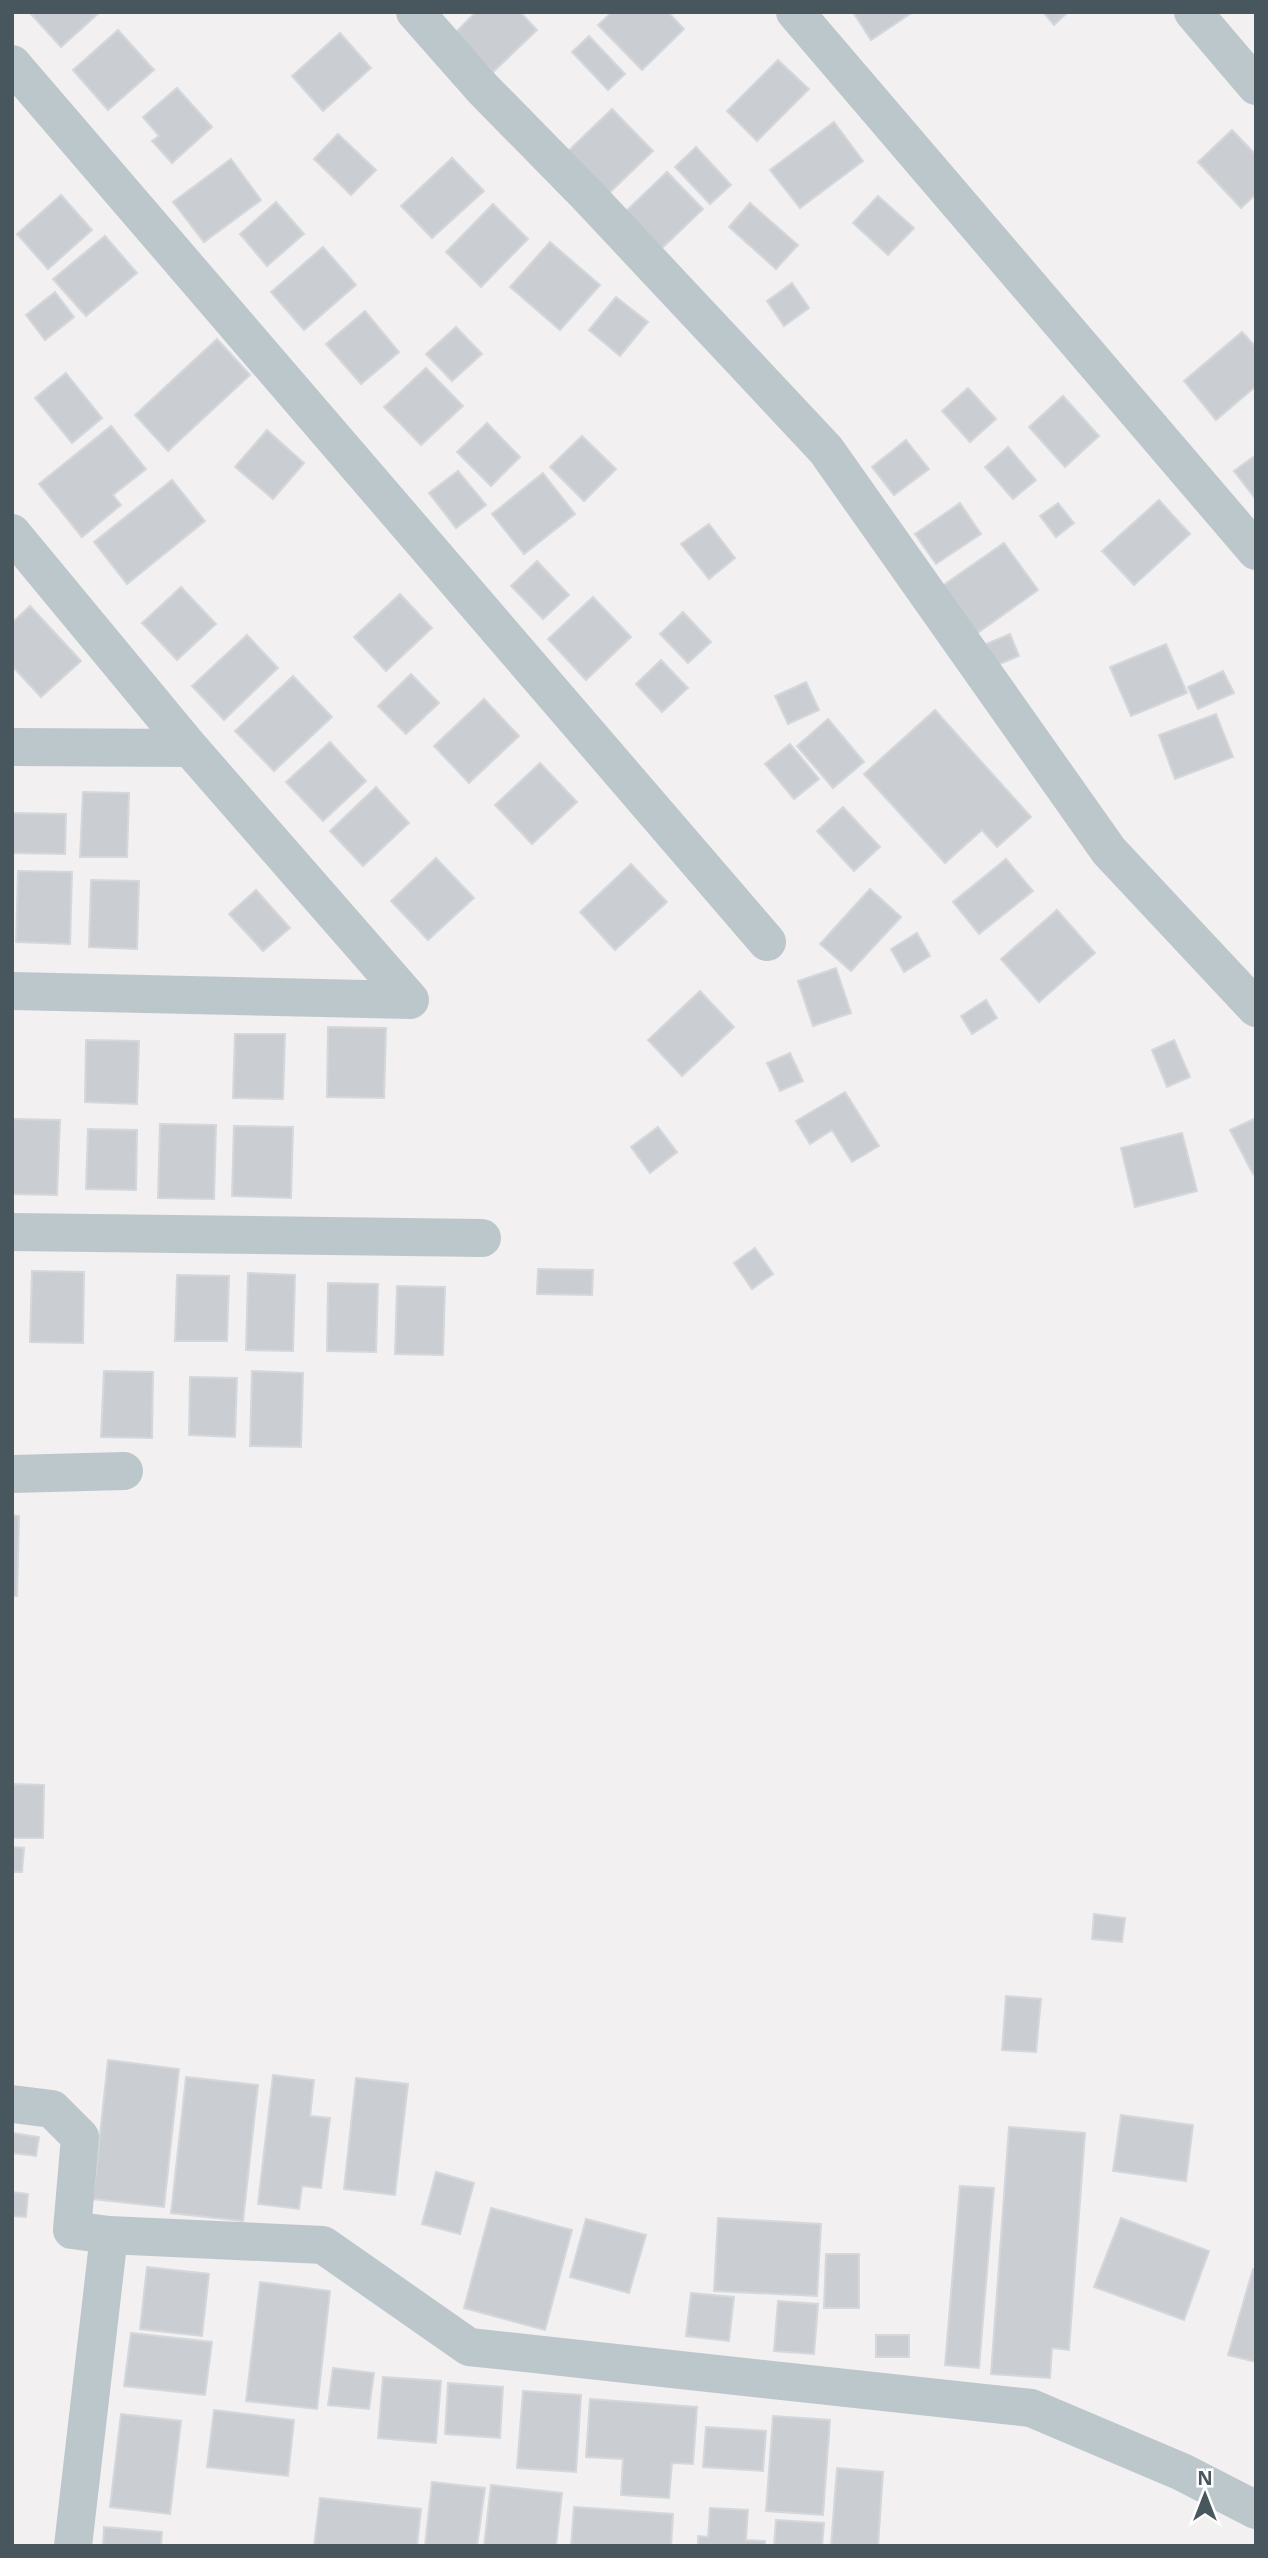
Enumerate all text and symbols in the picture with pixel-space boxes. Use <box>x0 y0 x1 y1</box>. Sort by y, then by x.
north arrow <box>1170 2460 1240 2530</box>
text: N <box>1197 2465 1213 2491</box>

